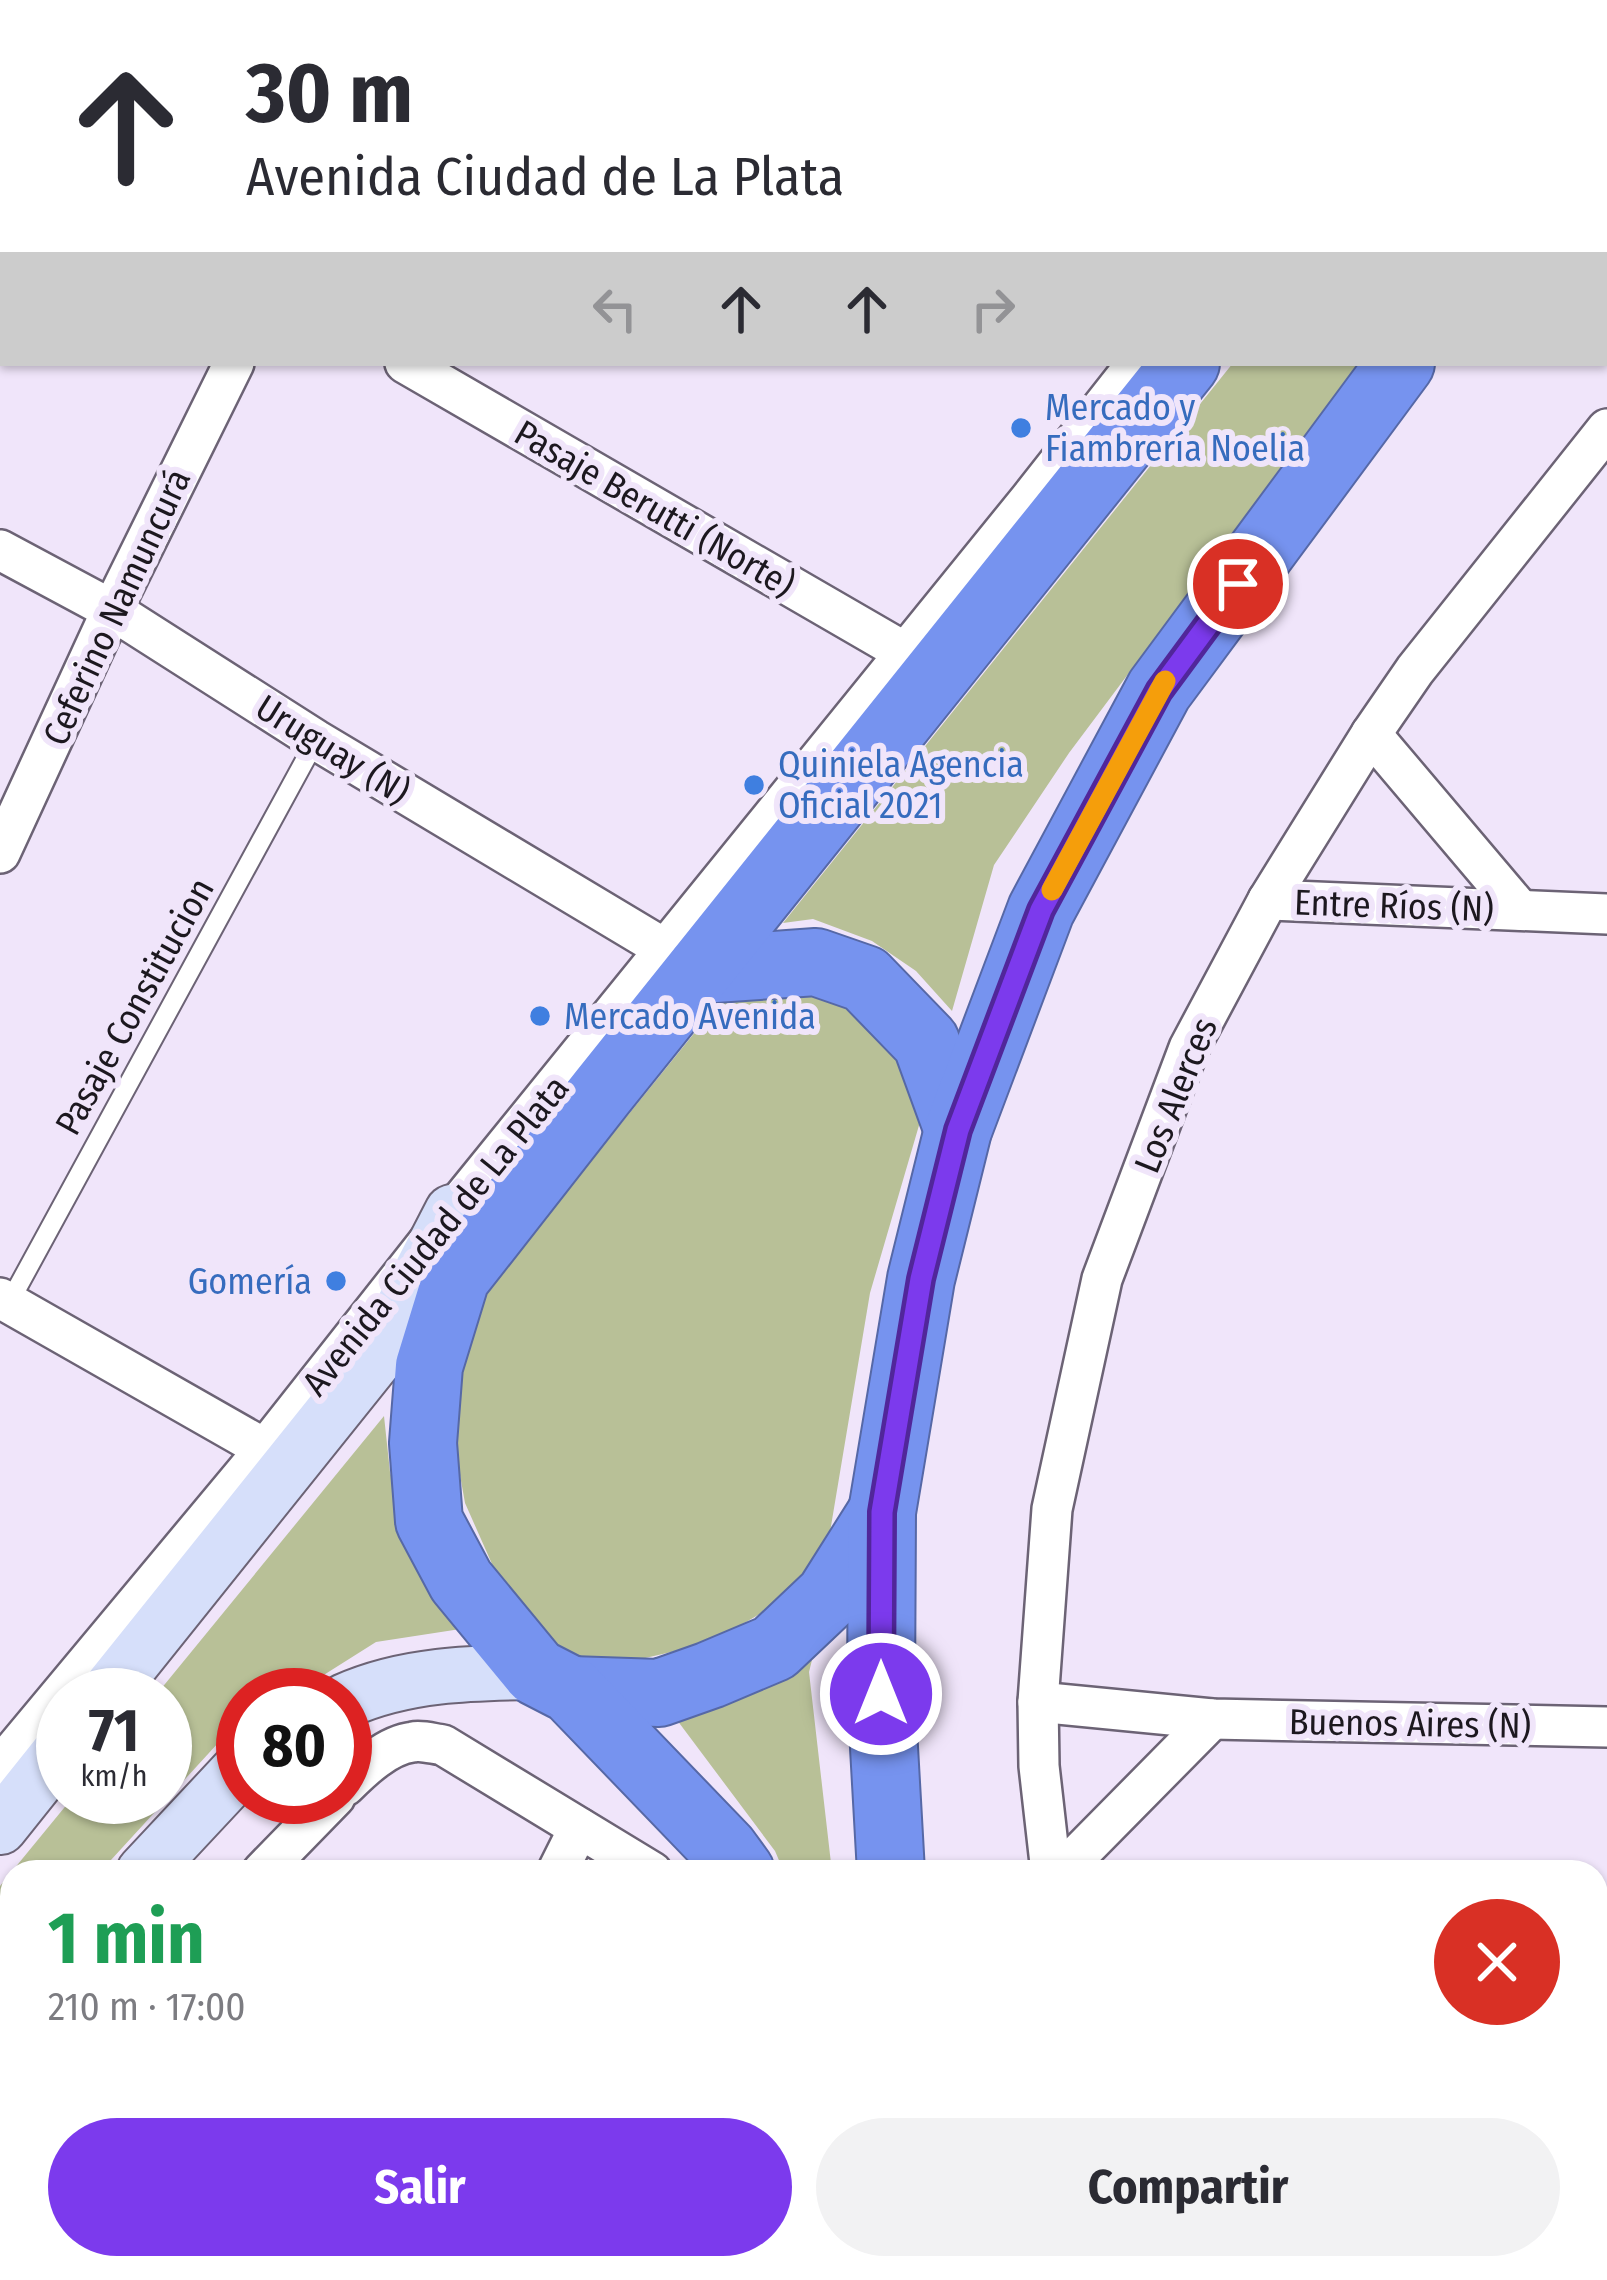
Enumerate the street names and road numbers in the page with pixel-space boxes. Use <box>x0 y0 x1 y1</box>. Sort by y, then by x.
street label: Pasaje Berutti (Norte) <box>507 411 802 607</box>
street label: Ceferino Namuncurá <box>34 462 200 753</box>
street label: Uruguay (N) <box>248 685 417 814</box>
street label: Pasaje Constitucion <box>46 870 224 1143</box>
street label: Entre Ríos (N) <box>1293 881 1494 931</box>
street label: Los Alerces <box>1125 1011 1227 1179</box>
street label: Avenida Ciudad de La Plata <box>293 1067 578 1404</box>
street label: Buenos Aires (N) <box>1288 1700 1532 1748</box>

